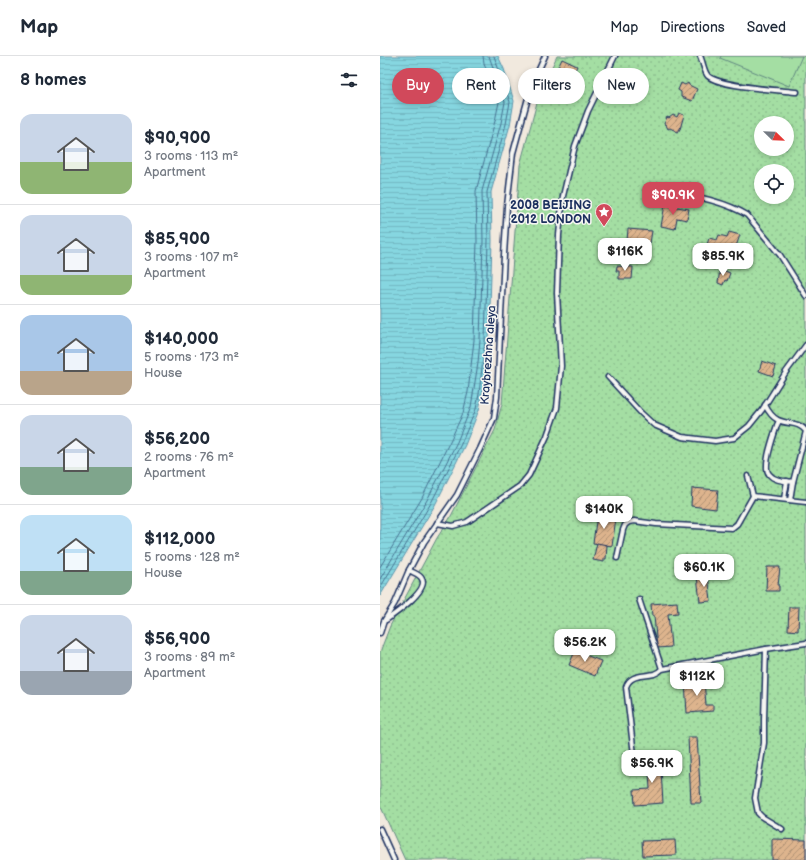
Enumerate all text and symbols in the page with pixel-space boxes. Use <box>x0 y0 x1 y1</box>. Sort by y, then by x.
text: Map <box>20 16 58 39</box>
text: Map <box>610 19 638 36</box>
text: Directions <box>660 19 725 36</box>
text: Saved <box>747 19 786 36</box>
chip: Buy <box>392 68 444 104</box>
chip: Rent <box>452 68 510 104</box>
chip: Filters <box>518 68 585 104</box>
chip: New <box>593 68 649 104</box>
icon: filters <box>338 69 360 91</box>
text: 8 homes <box>20 70 86 90</box>
north arrow <box>754 116 794 156</box>
map controls <box>754 116 794 204</box>
text: $90,900 <box>144 128 211 148</box>
icon: home <box>52 130 100 178</box>
text: 3 rooms · 113 m² <box>144 148 238 164</box>
text: Apartment <box>144 164 205 180</box>
button: locate <box>754 164 794 204</box>
pin: $90.9K <box>640 182 706 216</box>
text: $90.9K <box>651 187 695 203</box>
place label: 2008 BEIJING 2012 LONDON <box>510 198 591 227</box>
place icon: 2008 BEIJING 2012 LONDON <box>594 202 614 227</box>
text: $85,900 <box>144 229 210 249</box>
icon: home <box>52 231 100 279</box>
pin: $116K <box>597 238 653 272</box>
text: $116K <box>607 243 643 259</box>
pin: $85.9K <box>690 243 756 277</box>
text: $85.9K <box>701 248 745 264</box>
text: 3 rooms · 107 m² <box>144 249 239 265</box>
text: Apartment <box>144 265 205 281</box>
street label: Kraybrezhna aleya <box>478 305 499 405</box>
text: $140,000 <box>144 329 219 349</box>
icon: home <box>52 331 100 379</box>
text: 5 rooms · 173 m² <box>144 349 239 365</box>
text: House <box>144 365 182 381</box>
text: $56,200 <box>144 429 210 449</box>
icon: home <box>52 431 100 479</box>
text: 2 rooms · 76 m² <box>144 449 234 465</box>
text: Apartment <box>144 465 205 481</box>
pin: $140K <box>576 496 632 530</box>
text: $140K <box>585 501 623 517</box>
text: $112,000 <box>144 529 215 549</box>
icon: home <box>52 531 100 579</box>
text: 5 rooms · 128 m² <box>144 549 240 565</box>
pin: $60.1K <box>671 554 737 588</box>
text: $60.1K <box>683 559 725 575</box>
text: House <box>144 565 182 581</box>
text: $56,900 <box>144 629 210 649</box>
pin: $56.2K <box>552 629 618 663</box>
icon: home <box>52 631 100 679</box>
text: $56.2K <box>563 634 607 650</box>
text: 3 rooms · 89 m² <box>144 649 235 665</box>
pin: $112K <box>669 663 725 697</box>
text: Apartment <box>144 665 205 681</box>
text: $112K <box>679 668 715 684</box>
pin: $56.9K <box>619 750 685 784</box>
text: $56.9K <box>630 755 674 771</box>

